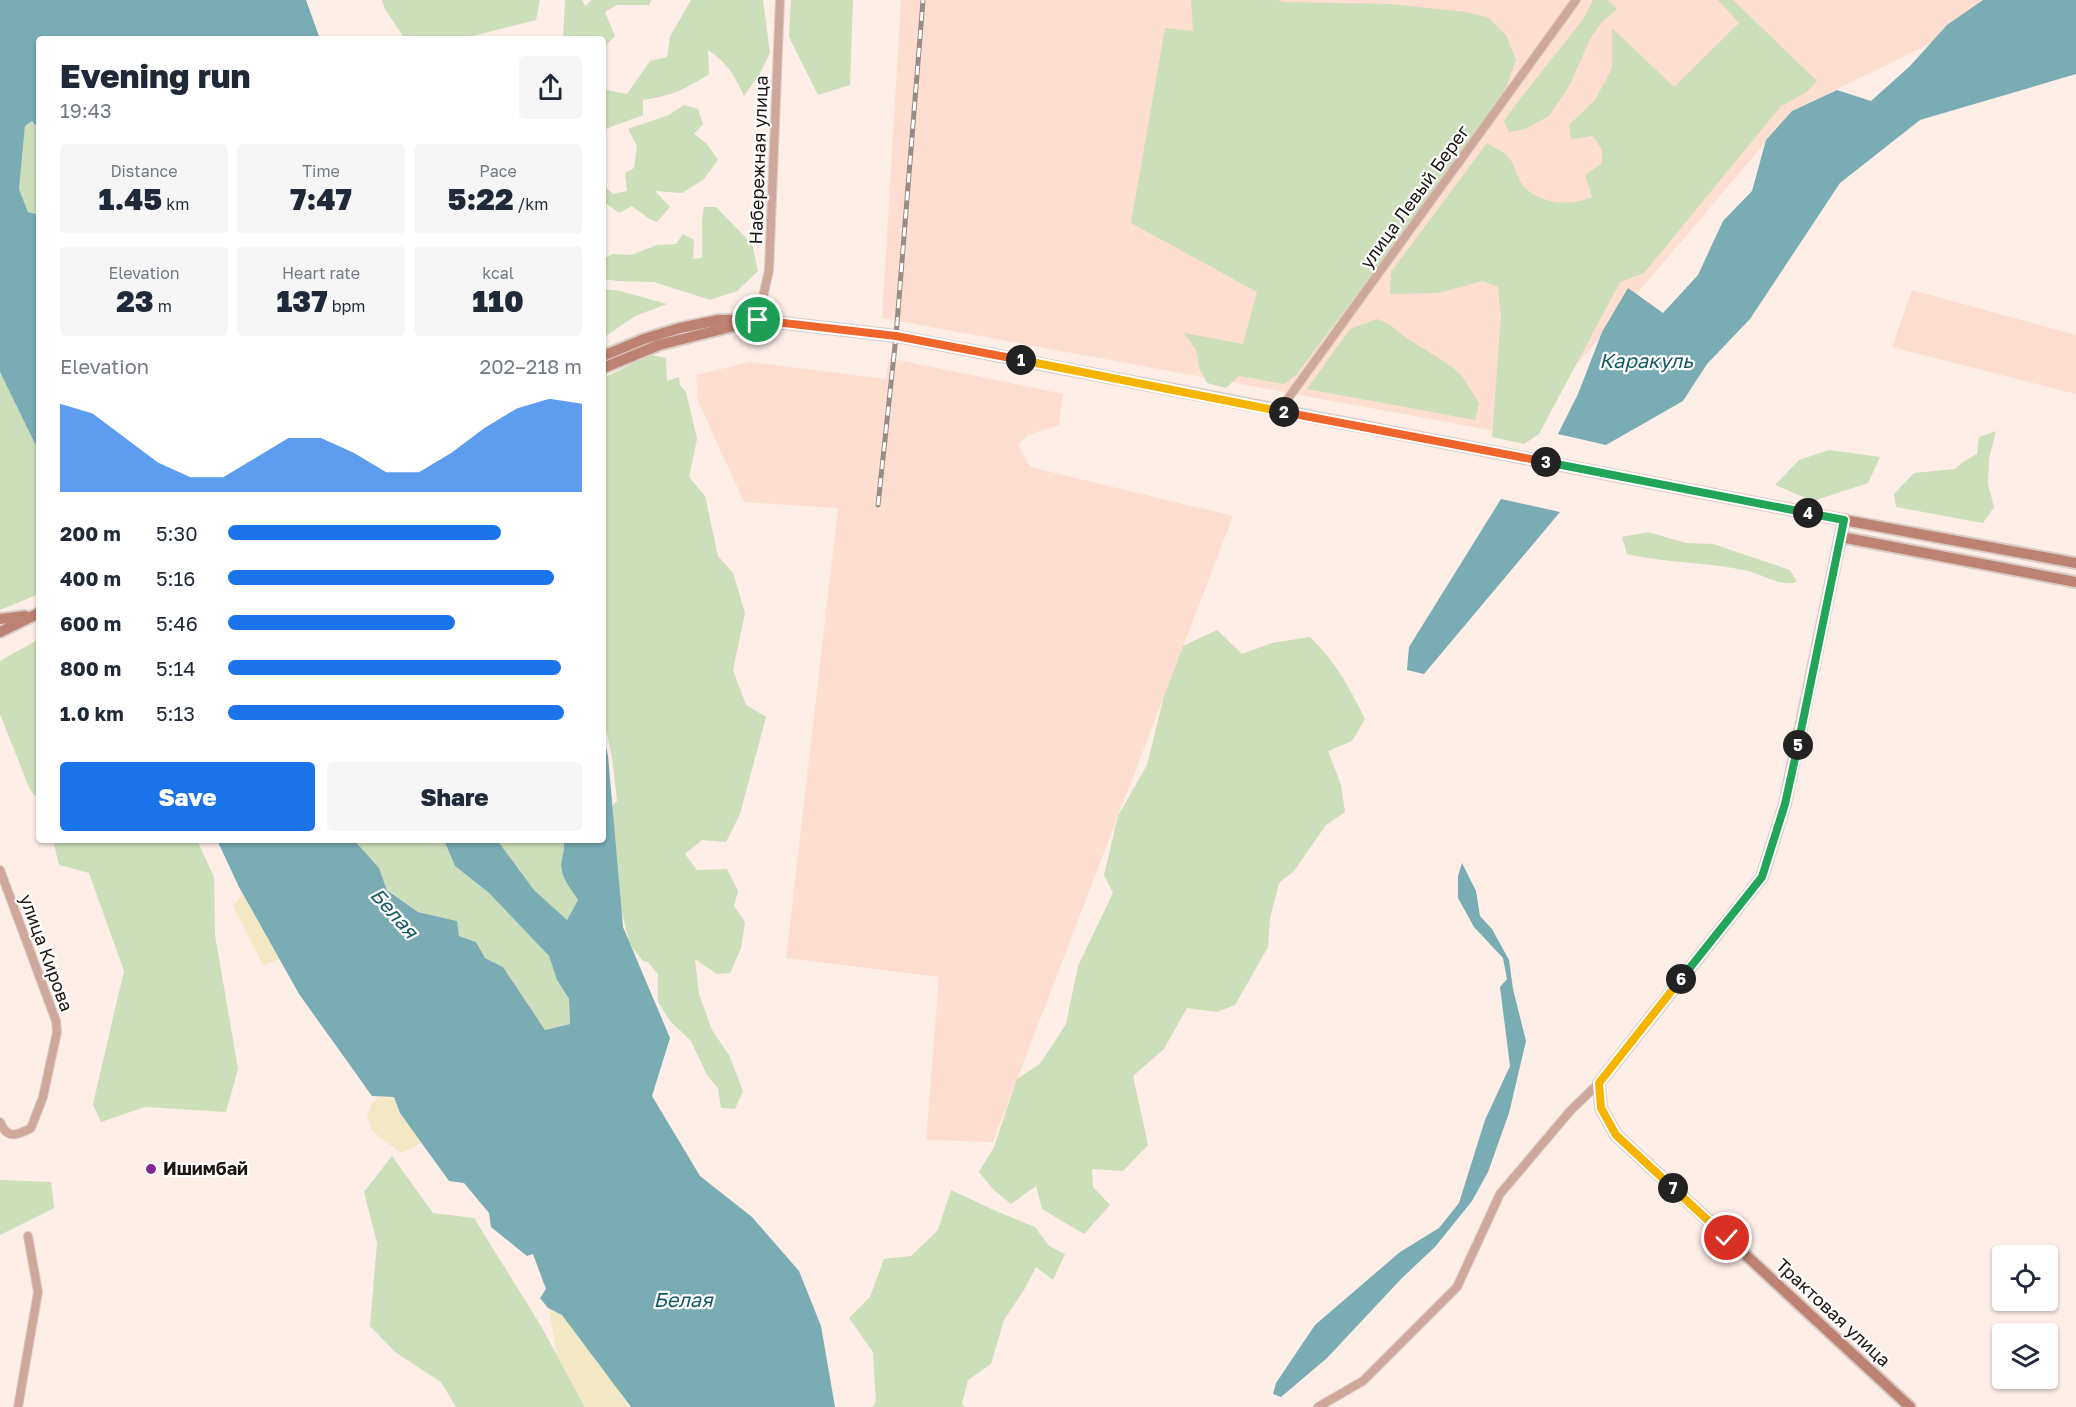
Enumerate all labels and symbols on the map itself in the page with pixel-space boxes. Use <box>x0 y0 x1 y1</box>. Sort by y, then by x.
street label: Набережная улица <box>744 75 772 245</box>
street label: улица Левый Берег <box>1355 121 1474 272</box>
pin <box>732 294 783 345</box>
pin: 1 <box>1006 345 1036 375</box>
water label: Каракуль <box>1599 348 1694 373</box>
pin: 2 <box>1269 397 1299 427</box>
pin: 3 <box>1531 447 1561 477</box>
pin: 4 <box>1793 498 1823 528</box>
pin: 5 <box>1783 730 1813 760</box>
water label: Белая <box>366 882 425 944</box>
street label: улица Кирова <box>16 891 78 1014</box>
pin: 6 <box>1666 964 1696 994</box>
place label: Ишимбай <box>163 1157 248 1179</box>
marker: Ишимбай <box>144 1162 158 1176</box>
pin: 7 <box>1658 1173 1688 1203</box>
pin <box>1701 1212 1752 1263</box>
street label: Трактовая улица <box>1772 1254 1895 1371</box>
water label: Белая <box>653 1287 714 1311</box>

